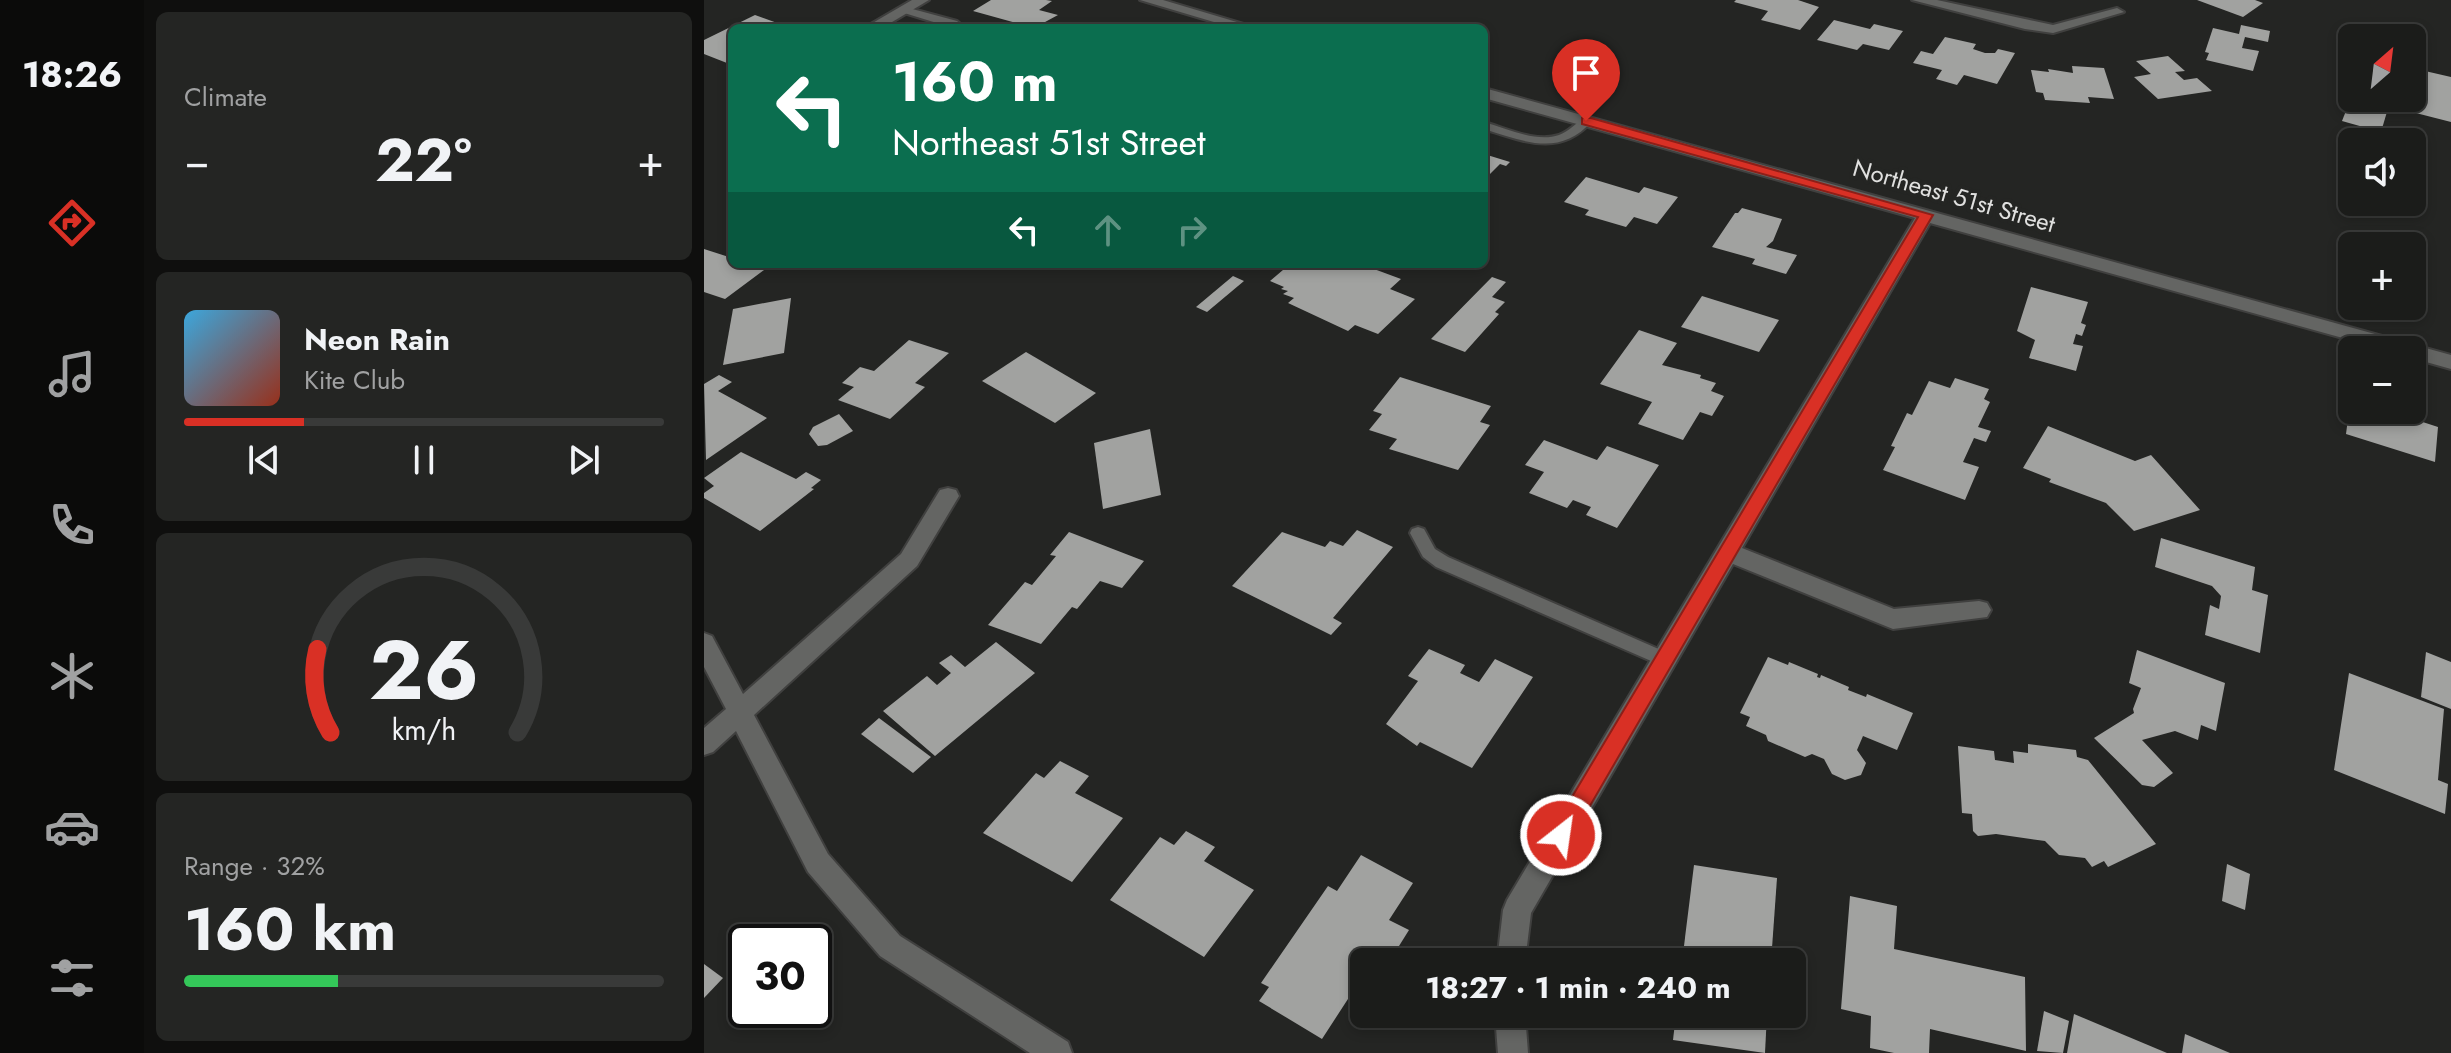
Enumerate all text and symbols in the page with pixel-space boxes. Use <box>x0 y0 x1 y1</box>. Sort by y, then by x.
north arrow <box>2338 24 2426 112</box>
map controls <box>2338 24 2426 424</box>
pin <box>1552 39 1620 121</box>
text: 160 m <box>892 41 1058 122</box>
text: 18:26 <box>22 48 122 100</box>
icon: arrive <box>1564 51 1608 95</box>
icon: left <box>760 56 864 160</box>
text: Climate <box>184 78 267 116</box>
text: Northeast 51st Street <box>892 116 1206 168</box>
text: 22° <box>375 117 472 204</box>
button: sound <box>2338 128 2426 216</box>
text: − <box>184 129 210 193</box>
text: + <box>637 129 664 193</box>
street label: Northeast 51st Street <box>1849 150 2060 241</box>
icon: directions <box>44 195 100 251</box>
icon: left <box>1002 208 1046 252</box>
icon: ahead <box>1086 208 1130 252</box>
icon: right <box>1170 208 1214 252</box>
button: + <box>2338 232 2426 320</box>
text: Neon Rain <box>304 318 450 361</box>
button: − <box>2338 336 2426 424</box>
icon: music <box>44 346 100 402</box>
text: Kite Club <box>304 361 405 399</box>
icon: previous <box>242 438 286 482</box>
icon: pause <box>402 438 446 482</box>
icon: next <box>562 438 606 482</box>
icon: phone <box>44 497 100 553</box>
text: 26 <box>369 609 479 729</box>
icon: climate <box>44 648 100 704</box>
text: km/h <box>392 709 456 751</box>
position arrow <box>1519 793 1603 877</box>
icon: car <box>44 799 100 855</box>
text: Range · 32% <box>184 847 325 885</box>
text: 160 km <box>184 886 396 973</box>
speed limit sign: 30 <box>728 924 832 1028</box>
icon: filters <box>44 950 100 1006</box>
text: 18:27 · 1 min · 240 m <box>1425 966 1731 1009</box>

